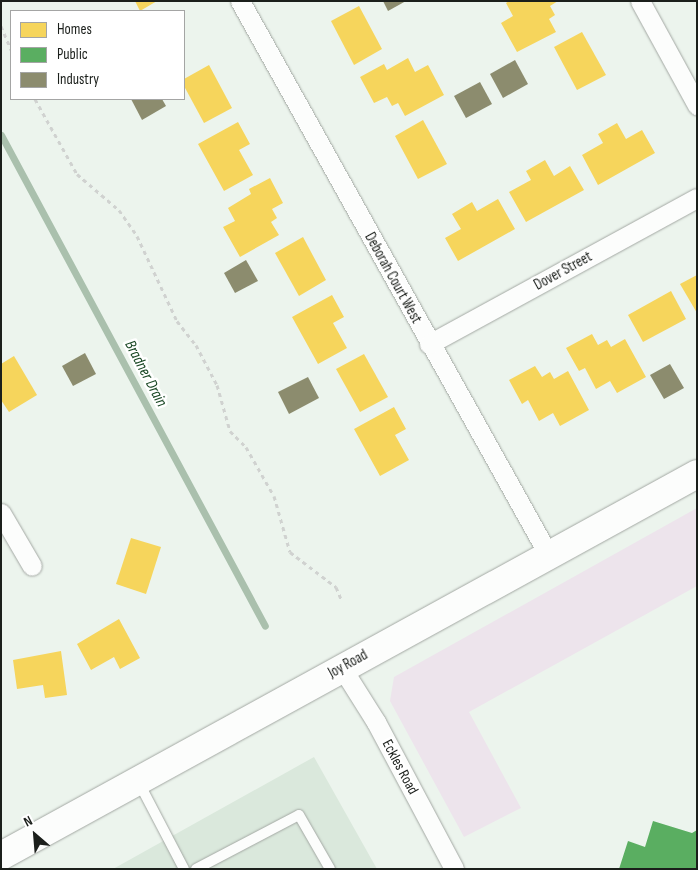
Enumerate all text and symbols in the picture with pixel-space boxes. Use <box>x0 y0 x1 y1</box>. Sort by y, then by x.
legend <box>10 10 185 100</box>
text: Homes <box>57 20 92 39</box>
text: Public <box>57 45 88 64</box>
text: Industry <box>57 70 99 89</box>
street label: Deborah Court West <box>361 229 425 327</box>
street label: Dover Street <box>531 248 595 294</box>
water label: Bradner Drain <box>120 338 170 410</box>
street label: Joy Road <box>325 646 371 682</box>
street label: Eckles Road <box>378 737 422 797</box>
north arrow <box>10 810 60 860</box>
text: N <box>21 812 35 830</box>

